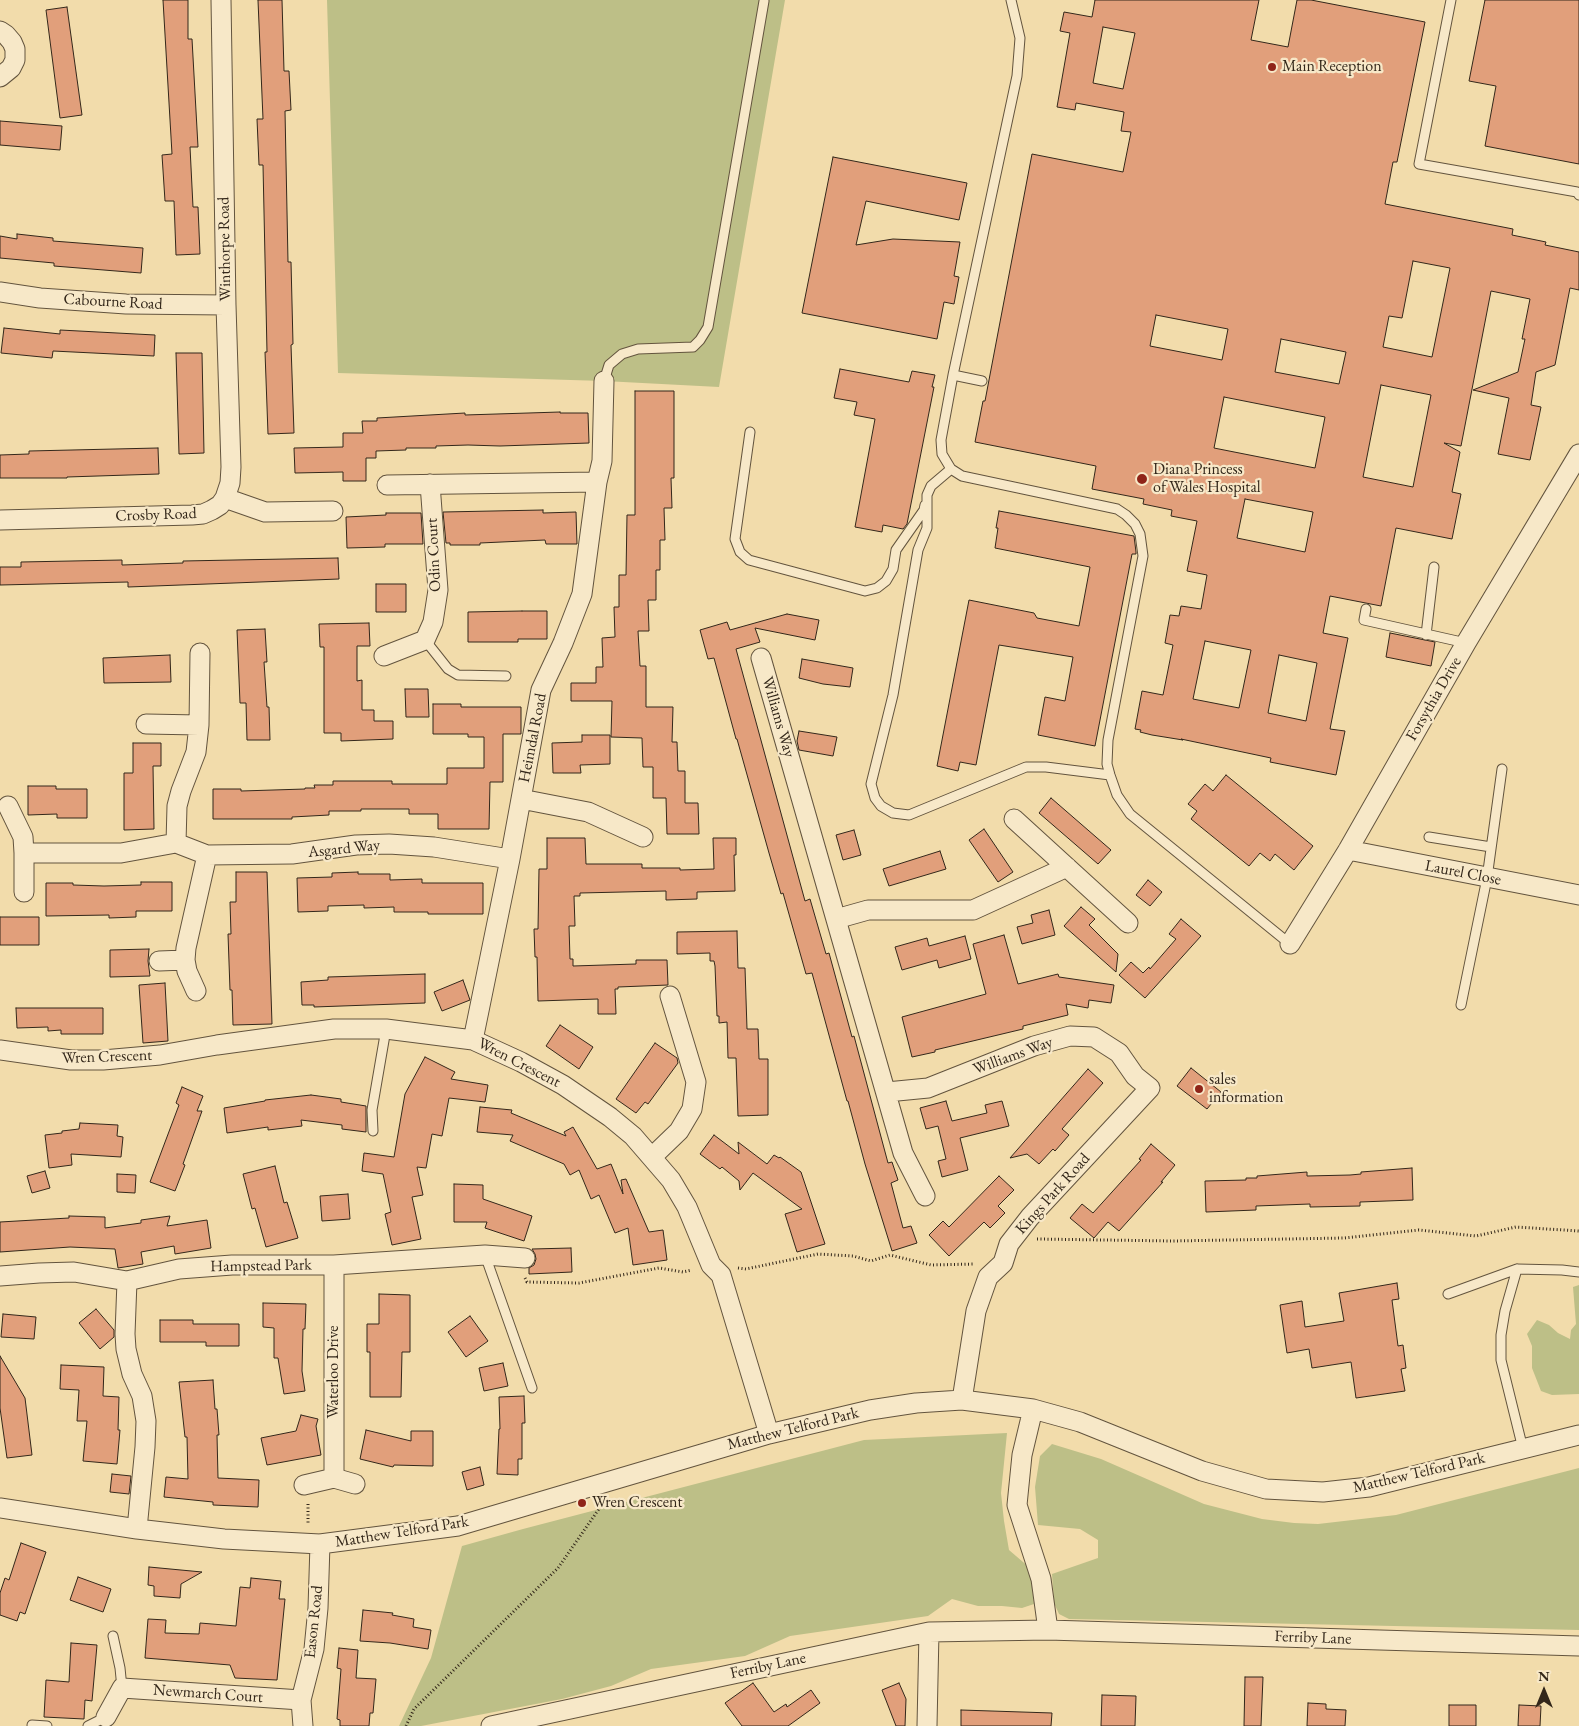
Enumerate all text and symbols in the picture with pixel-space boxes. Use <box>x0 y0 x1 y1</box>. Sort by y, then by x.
place label: Main Reception <box>1282 57 1382 77</box>
marker: Main Reception <box>1266 61 1278 73</box>
street label: Winthorpe Road <box>214 197 236 301</box>
street label: Cabourne Road <box>63 290 163 314</box>
place label: Diana Princess of Wales Hospital <box>1153 460 1261 498</box>
marker: Diana Princess of Wales Hospital <box>1135 472 1149 486</box>
street label: Crosby Road <box>115 504 197 526</box>
street label: Odin Court <box>422 518 446 592</box>
street label: Forsythia Drive <box>1402 654 1466 744</box>
street label: Williams Way <box>757 674 799 760</box>
street label: Heimdal Road <box>515 692 551 784</box>
street label: Asgard Way <box>307 836 381 862</box>
street label: Laurel Close <box>1423 856 1503 890</box>
street label: Williams Way <box>971 1033 1055 1079</box>
street label: Wren Crescent <box>474 1034 564 1092</box>
street label: Wren Crescent <box>61 1046 153 1068</box>
place label: sales information <box>1209 1070 1283 1108</box>
marker: sales information <box>1193 1083 1205 1095</box>
street label: Kings Park Road <box>1012 1149 1094 1239</box>
street label: Hampstead Park <box>210 1256 312 1276</box>
street label: Waterloo Drive <box>324 1325 344 1419</box>
street label: Matthew Telford Park <box>725 1403 861 1455</box>
street label: Matthew Telford Park <box>1351 1448 1487 1498</box>
place label: Wren Crescent <box>592 1493 682 1513</box>
marker: Wren Crescent <box>576 1497 588 1509</box>
street label: Matthew Telford Park <box>334 1512 470 1552</box>
street label: Eason Road <box>301 1585 327 1659</box>
street label: Ferriby Lane <box>1274 1627 1352 1649</box>
street label: Ferriby Lane <box>728 1649 808 1683</box>
north arrow <box>1519 1666 1569 1716</box>
text: N <box>1538 1667 1550 1685</box>
street label: Newmarch Court <box>152 1681 264 1707</box>

